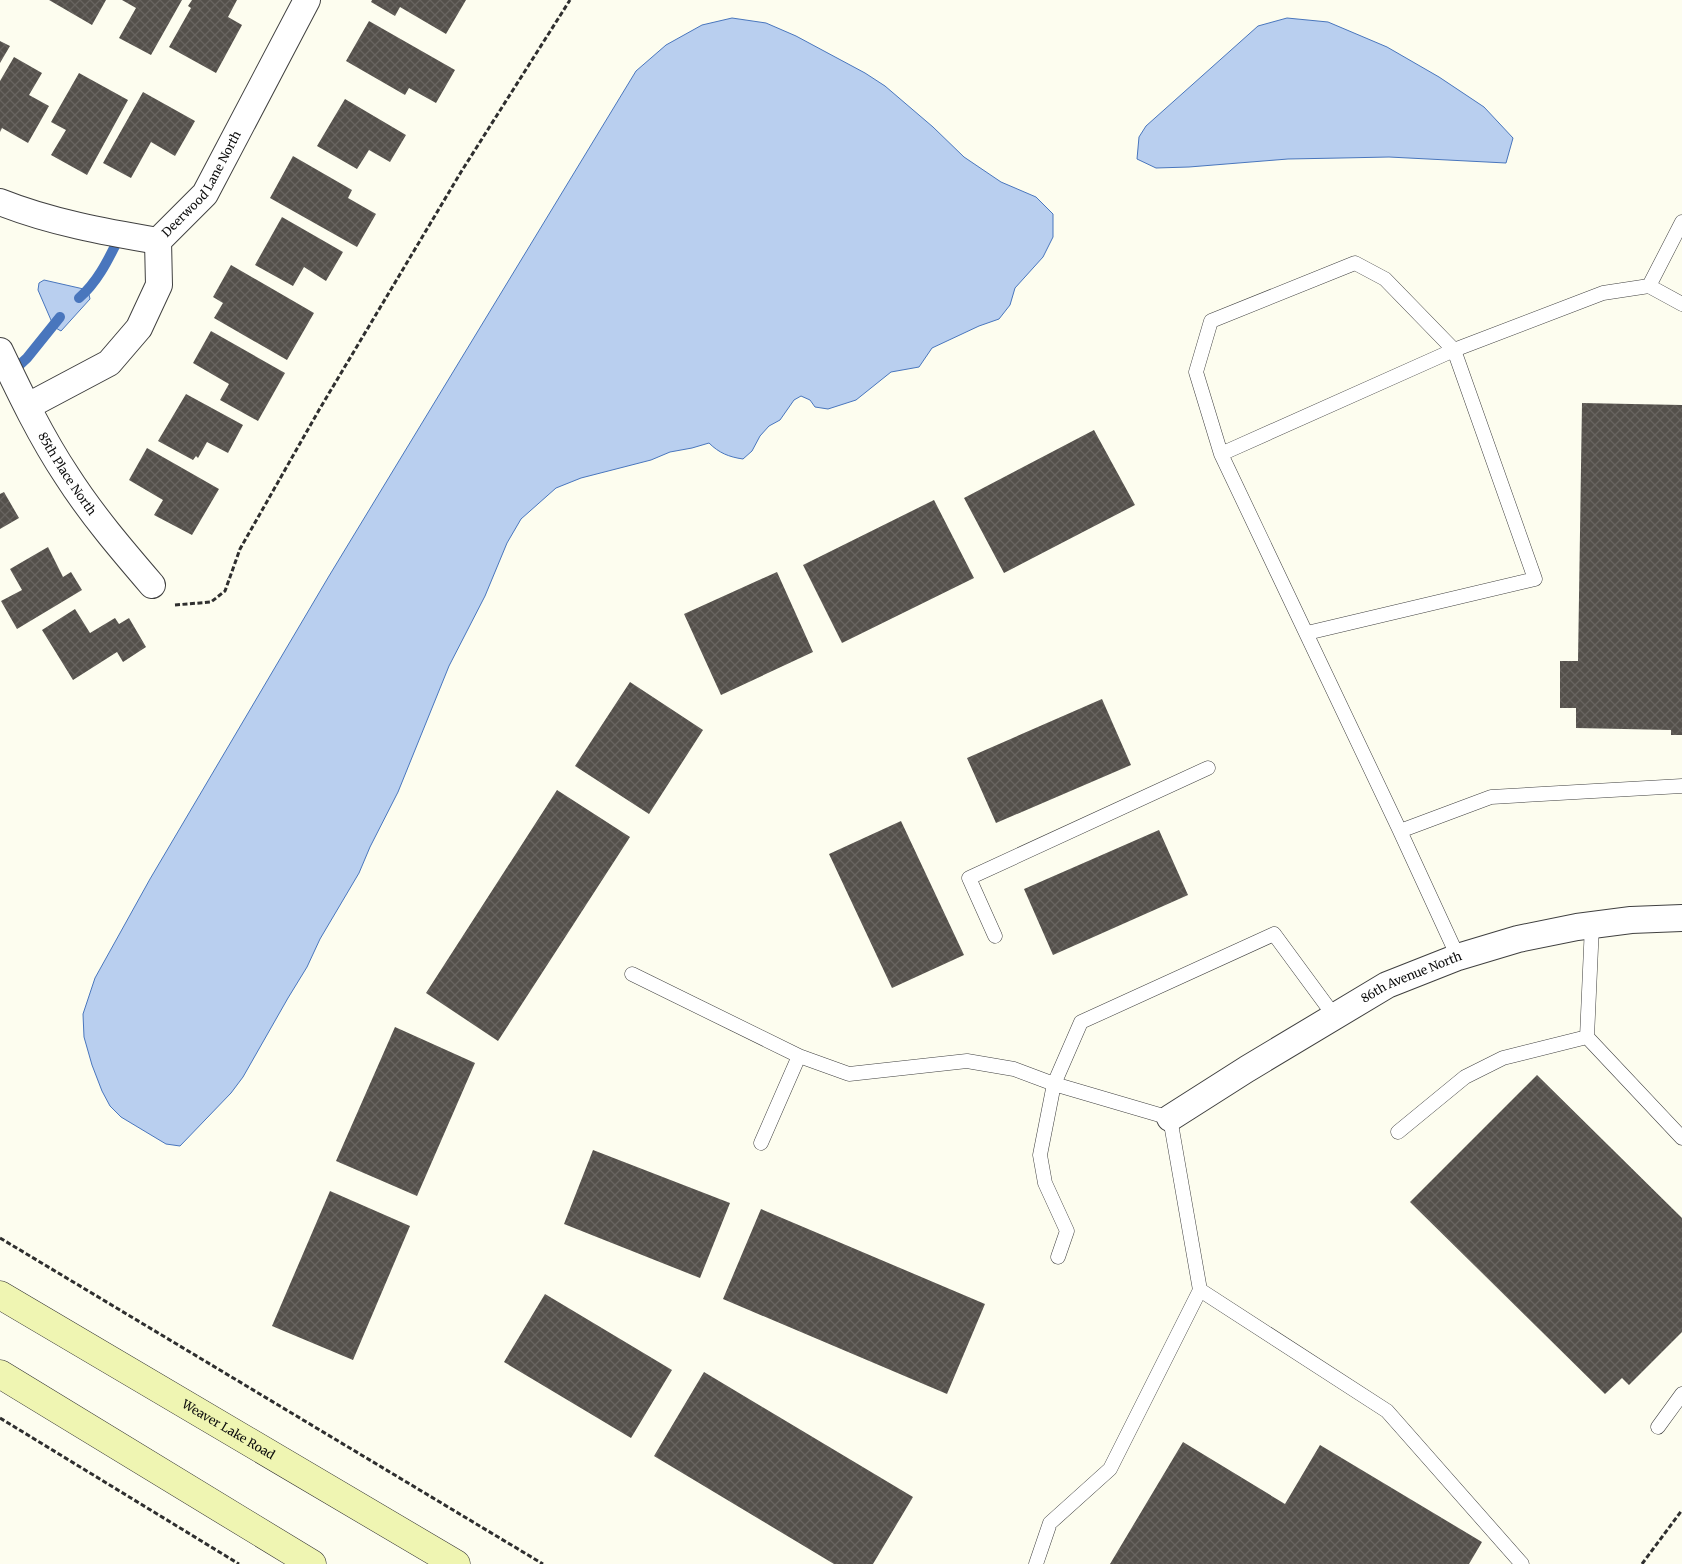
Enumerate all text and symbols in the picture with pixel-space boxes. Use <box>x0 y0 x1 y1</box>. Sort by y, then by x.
street label: Deerwood Lane North <box>159 128 244 240</box>
street label: 85th Place North <box>35 429 100 518</box>
street label: 86th Avenue North <box>1358 948 1464 1006</box>
street label: Weaver Lake Road <box>179 1396 278 1462</box>

